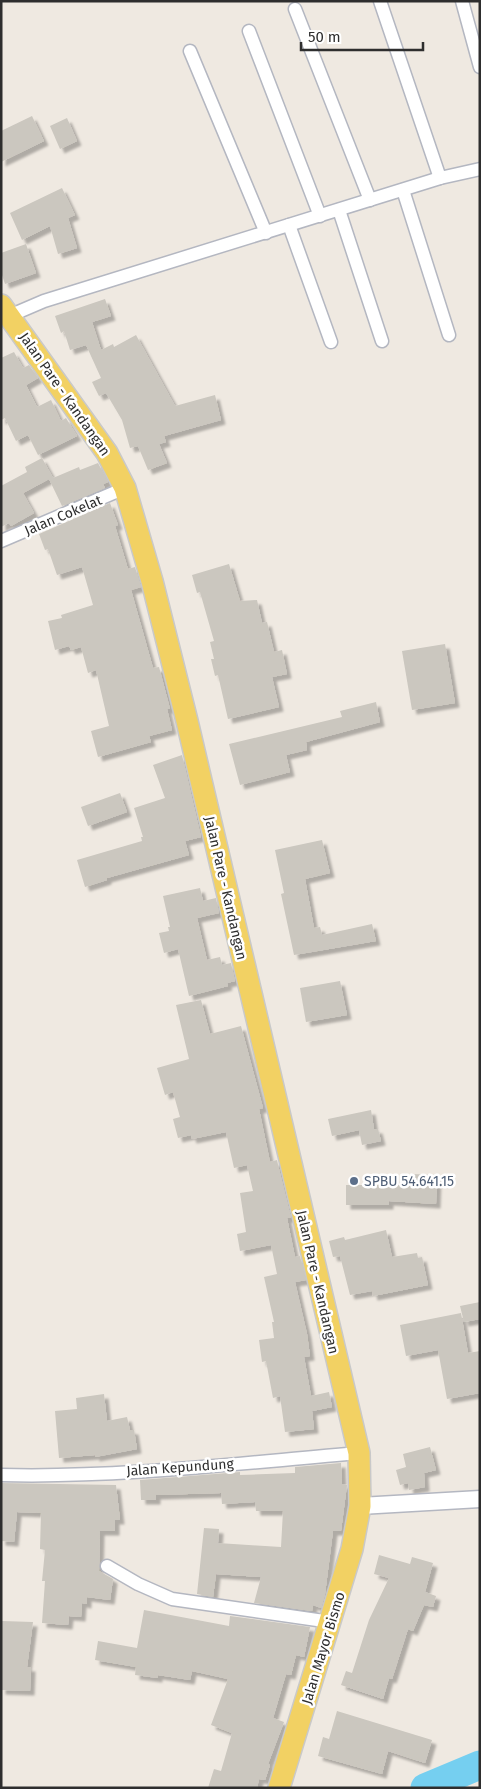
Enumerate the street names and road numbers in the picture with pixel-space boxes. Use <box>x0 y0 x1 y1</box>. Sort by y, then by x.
street label: Jalan Pare - Kandangan <box>15 329 114 459</box>
street label: Jalan Cokelat <box>22 491 105 539</box>
street label: Jalan Pare - Kandangan <box>201 815 250 962</box>
street label: Jalan Pare - Kandangan <box>293 1209 342 1356</box>
street label: Jalan Kepundung <box>126 1455 235 1480</box>
street label: Jalan Mayor Bismo <box>298 1590 349 1707</box>

